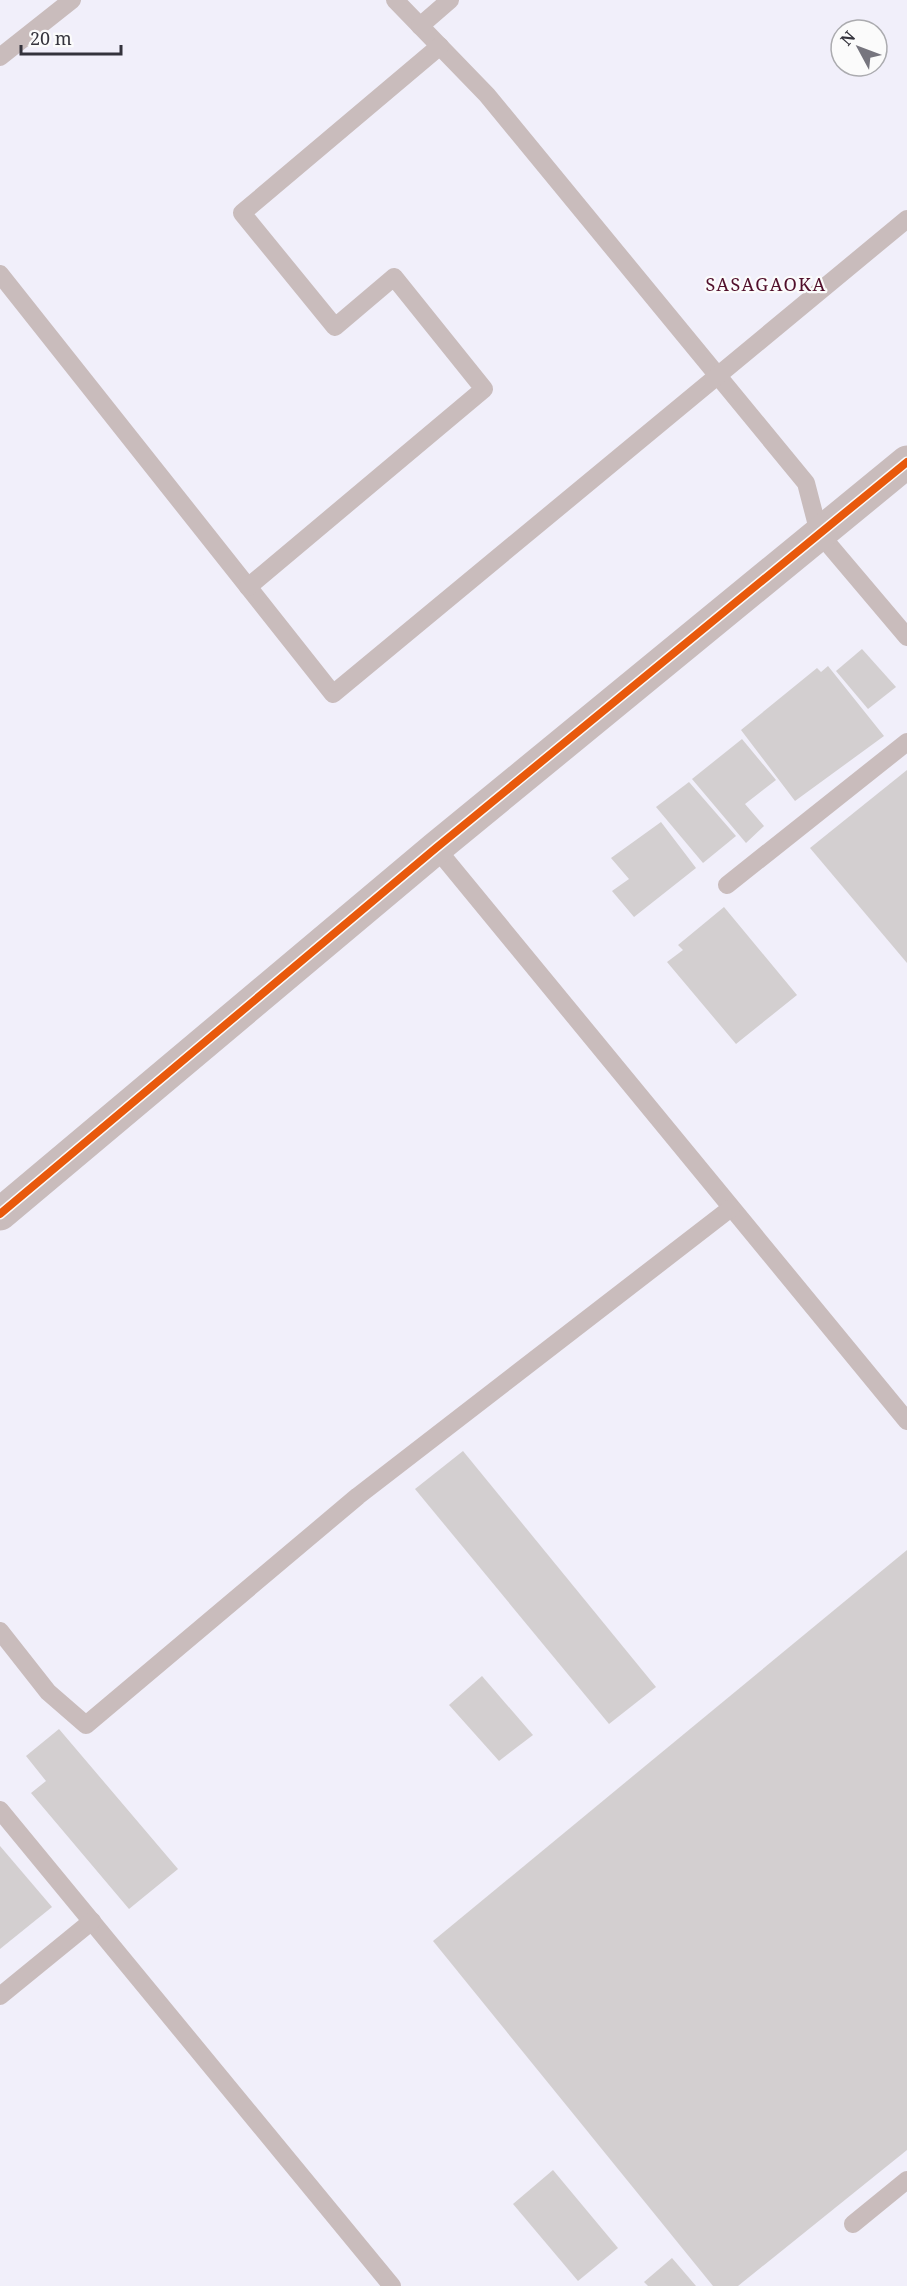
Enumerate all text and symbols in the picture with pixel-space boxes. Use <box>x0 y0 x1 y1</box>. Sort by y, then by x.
scale bar <box>21 18 122 56</box>
north arrow <box>829 18 889 78</box>
text: 20 m <box>30 26 72 50</box>
text: N <box>835 26 860 50</box>
district label: SASAGAOKA <box>705 272 827 296</box>

